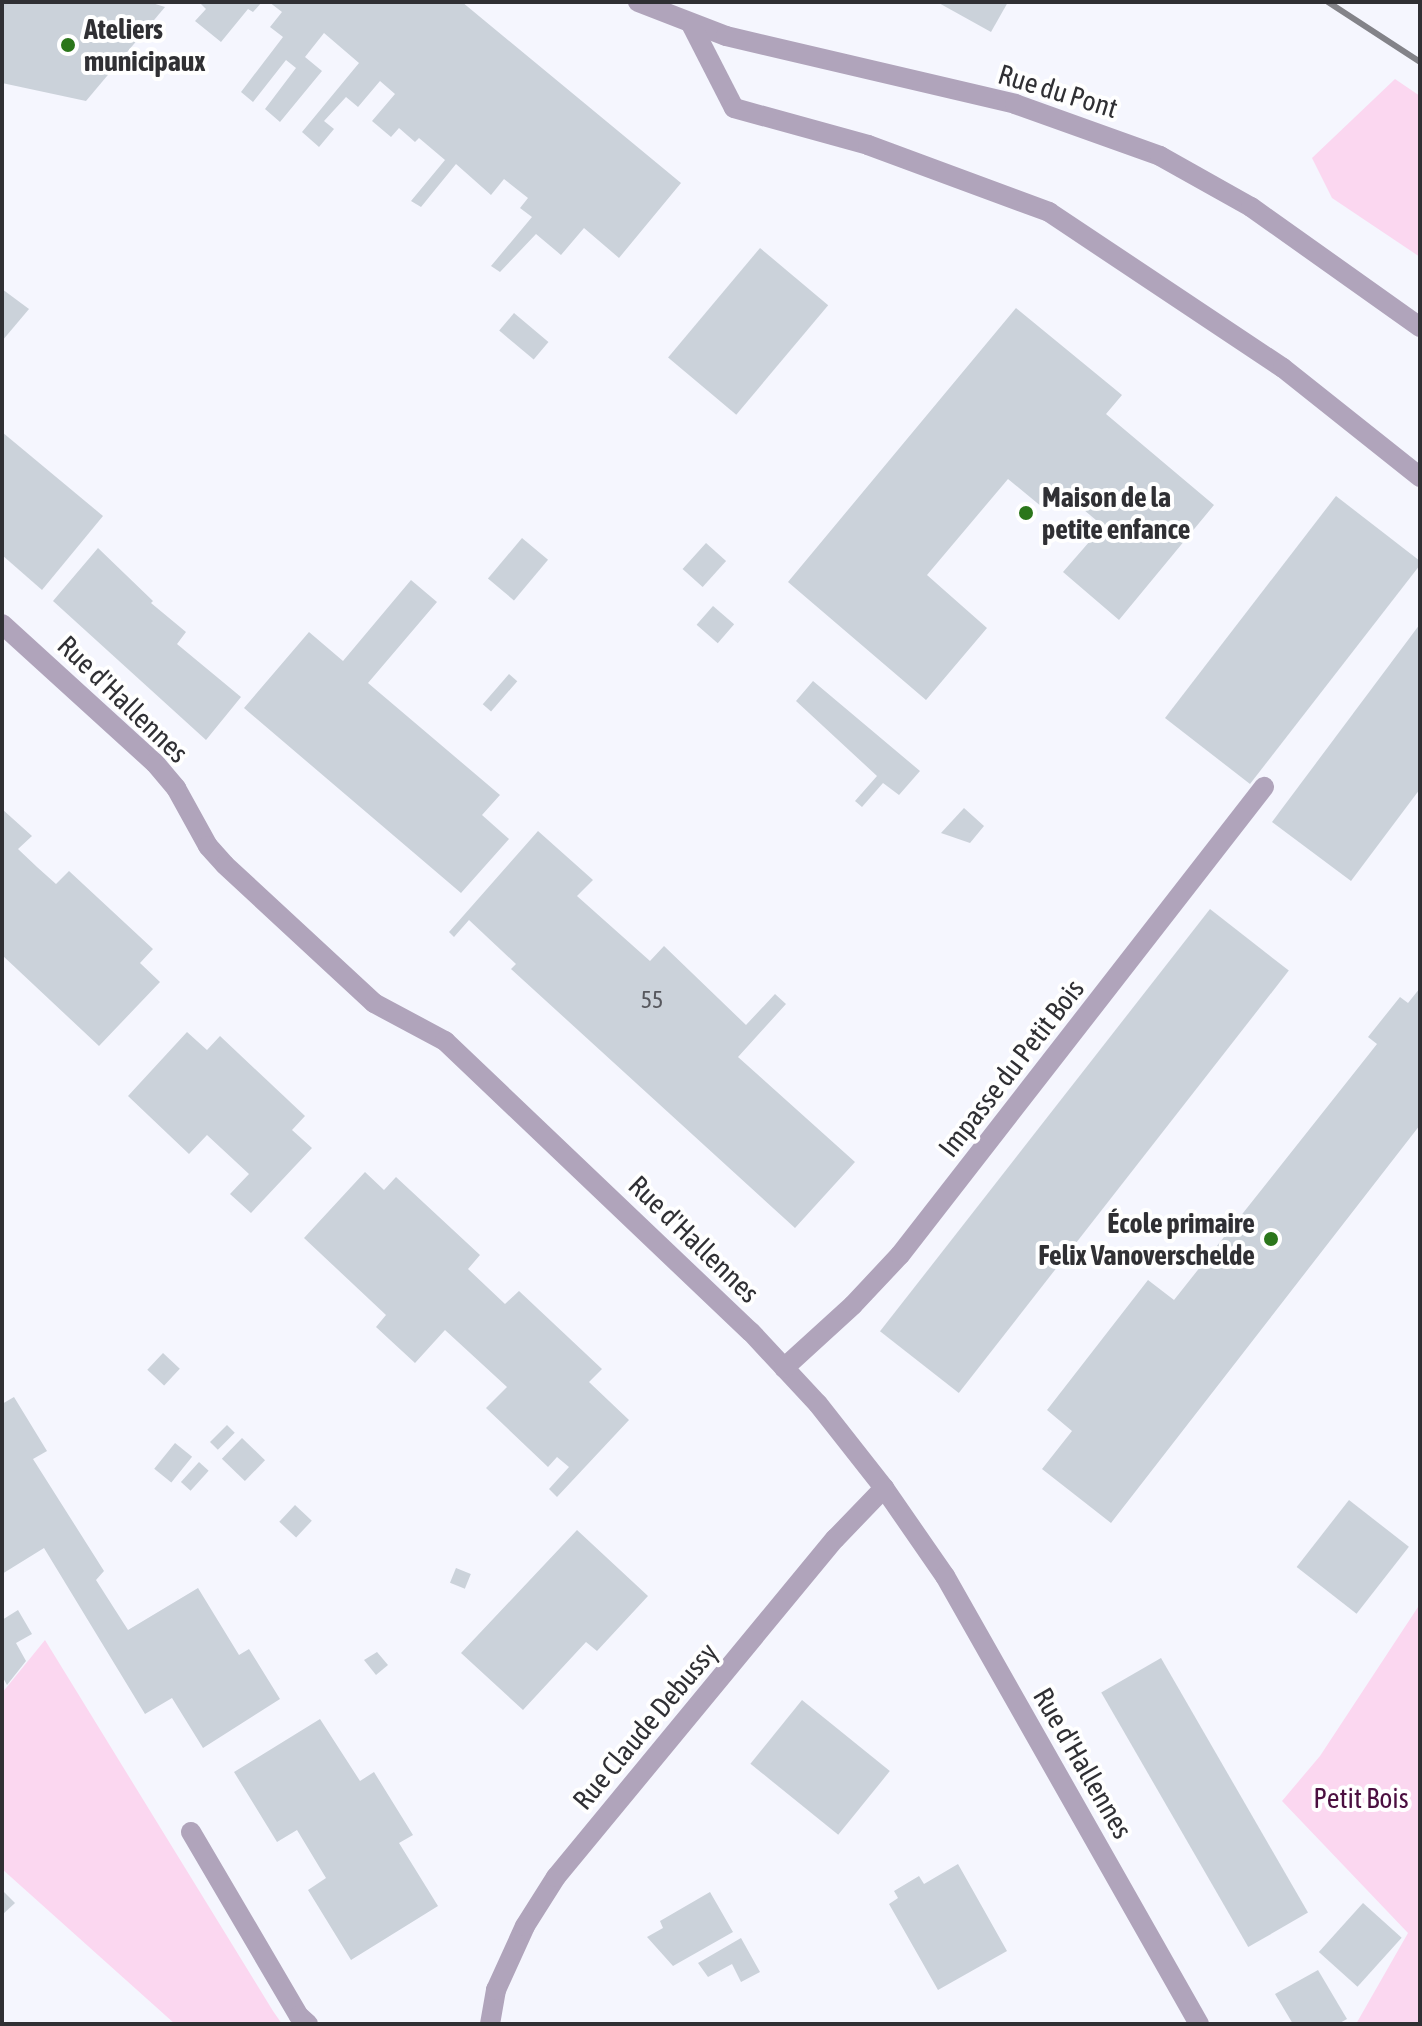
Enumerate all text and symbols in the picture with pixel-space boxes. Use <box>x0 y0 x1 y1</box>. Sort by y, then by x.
place label: Ateliers municipaux <box>84 12 206 78</box>
marker: Ateliers municipaux <box>59 36 77 54</box>
street label: Rue du Pont <box>994 57 1122 125</box>
place label: Maison de la petite enfance <box>1042 480 1191 546</box>
marker: Maison de la petite enfance <box>1017 504 1035 522</box>
street label: Rue d'Hallennes <box>51 628 195 770</box>
street label: Impasse du Petit Bois <box>931 973 1091 1163</box>
house number: 55 <box>641 986 663 1014</box>
street label: Rue d'Hallennes <box>622 1168 766 1310</box>
place label: École primaire Felix Vanoverschelde <box>1038 1206 1255 1272</box>
marker: École primaire Felix Vanoverschelde <box>1262 1230 1280 1248</box>
street label: Rue Claude Debussy <box>566 1636 724 1816</box>
street label: Rue d'Hallennes <box>1026 1682 1140 1844</box>
park label: Petit Bois <box>1313 1781 1409 1815</box>

